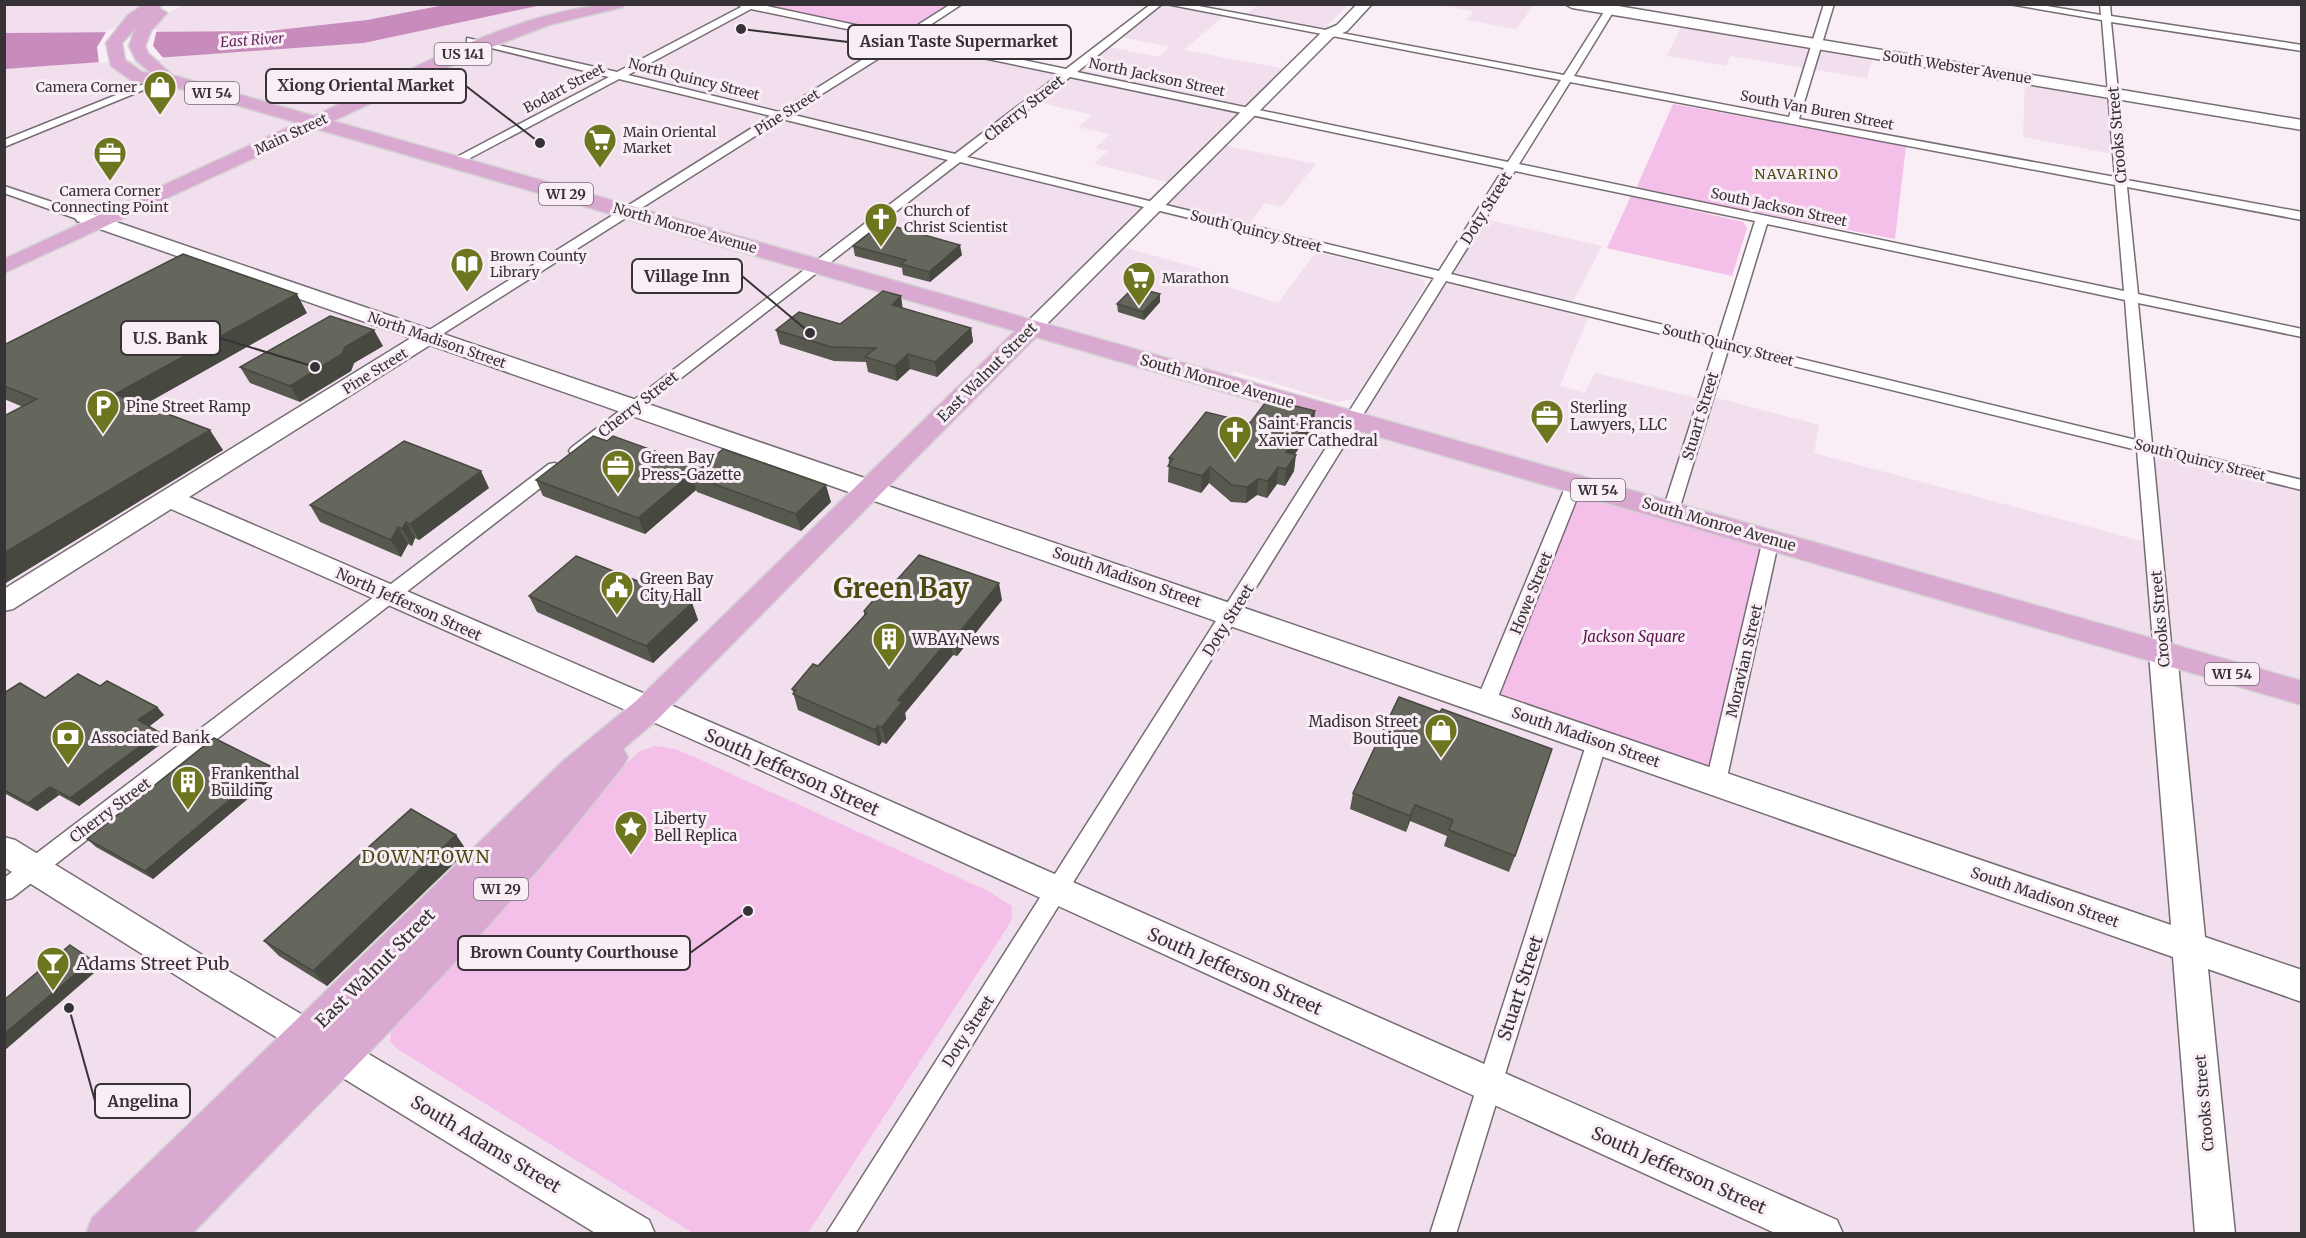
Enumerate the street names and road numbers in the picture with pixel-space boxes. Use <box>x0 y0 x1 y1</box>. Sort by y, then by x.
road number: US 141 <box>434 43 492 65</box>
street label: South Webster Avenue <box>1881 46 2033 88</box>
street label: North Quincy Street <box>627 54 762 104</box>
street label: North Jackson Street <box>1087 54 1227 100</box>
street label: Bodart Street <box>520 59 608 117</box>
street label: Cherry Street <box>980 71 1068 145</box>
road number: WI 54 <box>185 82 239 104</box>
street label: Pine Street <box>751 85 823 139</box>
street label: South Van Buren Street <box>1739 86 1896 134</box>
street label: Crooks Street <box>2103 86 2131 184</box>
street label: Main Street <box>252 109 331 159</box>
street label: Doty Street <box>1456 168 1516 248</box>
road number: WI 29 <box>539 183 593 205</box>
street label: South Jackson Street <box>1709 184 1849 230</box>
street label: North Monroe Avenue <box>611 199 759 257</box>
street label: South Quincy Street <box>1188 206 1324 256</box>
street label: North Madison Street <box>365 308 509 372</box>
street label: East Walnut Street <box>933 318 1041 426</box>
street label: South Quincy Street <box>1660 320 1796 370</box>
street label: Pine Street <box>339 344 411 398</box>
street label: South Monroe Avenue <box>1138 350 1296 412</box>
street label: Cherry Street <box>594 367 682 441</box>
street label: Stuart Street <box>1678 369 1722 462</box>
street label: South Quincy Street <box>2132 435 2268 485</box>
road number: WI 54 <box>1571 479 1625 501</box>
street label: South Monroe Avenue <box>1640 493 1798 555</box>
street label: South Madison Street <box>1050 543 1204 611</box>
street label: Howe Street <box>1506 549 1556 637</box>
street label: North Jefferson Street <box>333 563 485 645</box>
street label: Crooks Street <box>2146 570 2174 668</box>
street label: Doty Street <box>1198 580 1258 660</box>
street label: Moravian Street <box>1722 602 1766 719</box>
road number: WI 54 <box>2205 663 2259 685</box>
street label: South Madison Street <box>1509 703 1663 771</box>
street label: South Jefferson Street <box>701 723 883 821</box>
street label: Cherry Street <box>66 773 154 847</box>
street label: South Madison Street <box>1968 863 2122 931</box>
road number: WI 29 <box>474 878 528 900</box>
street label: East Walnut Street <box>310 903 440 1033</box>
street label: South Jefferson Street <box>1144 922 1326 1020</box>
street label: Stuart Street <box>1492 932 1548 1044</box>
street label: Doty Street <box>938 992 998 1070</box>
street label: Crooks Street <box>2190 1054 2218 1152</box>
street label: South Adams Street <box>407 1090 565 1198</box>
street label: South Jefferson Street <box>1588 1121 1770 1219</box>

